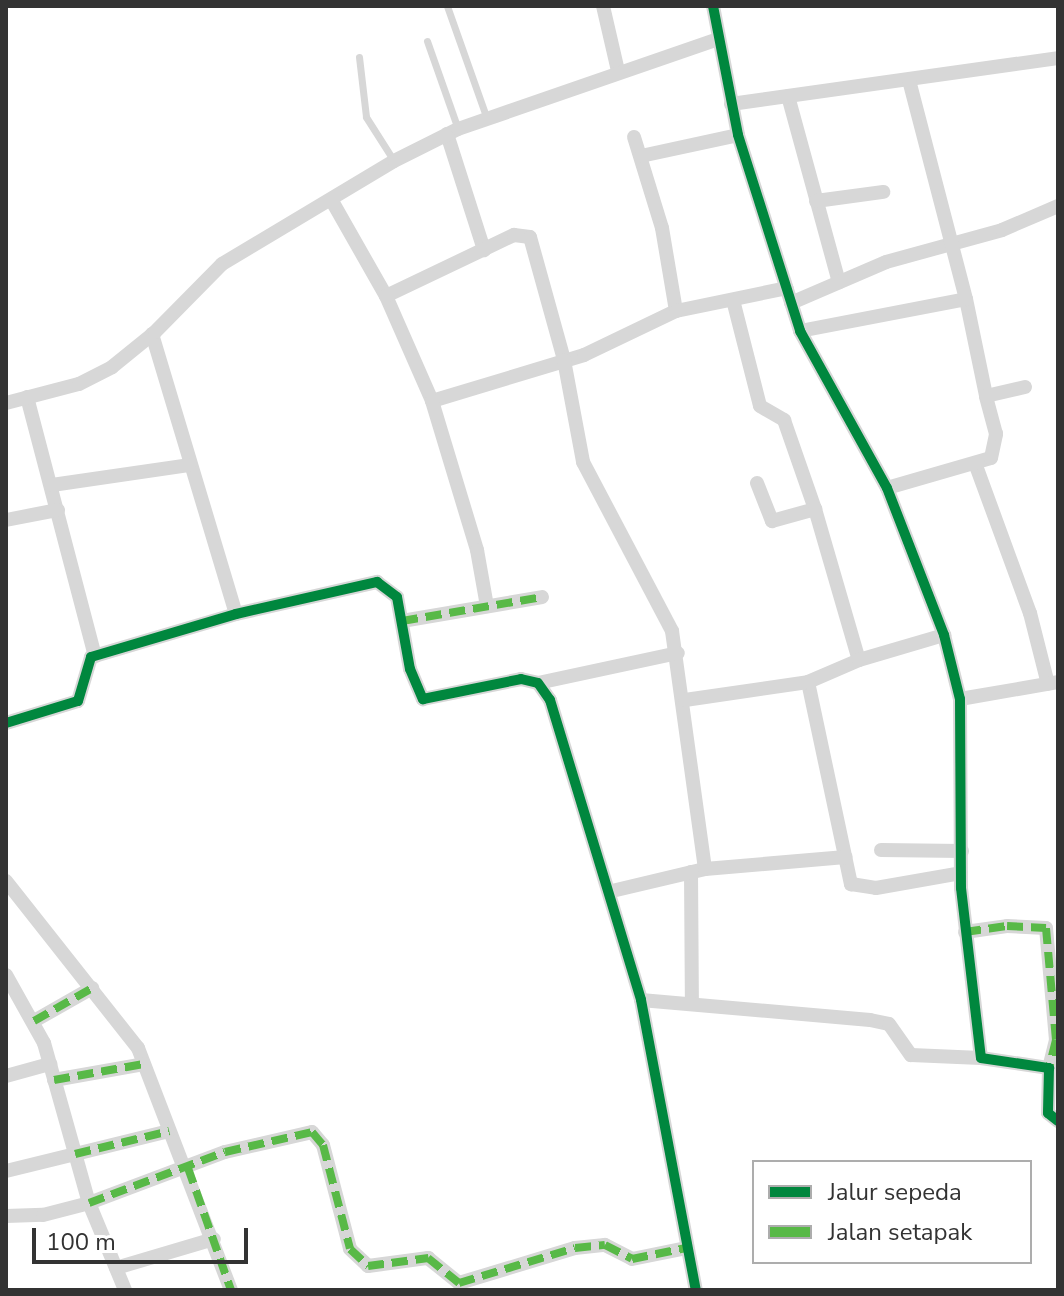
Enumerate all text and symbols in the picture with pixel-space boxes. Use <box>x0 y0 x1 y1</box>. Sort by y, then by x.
legend <box>752 1160 1032 1264</box>
text: Jalur sepeda <box>828 1176 962 1208</box>
scale bar <box>36 1212 252 1262</box>
text: Jalan setapak <box>828 1216 972 1248</box>
text: 100 m <box>46 1226 116 1258</box>

